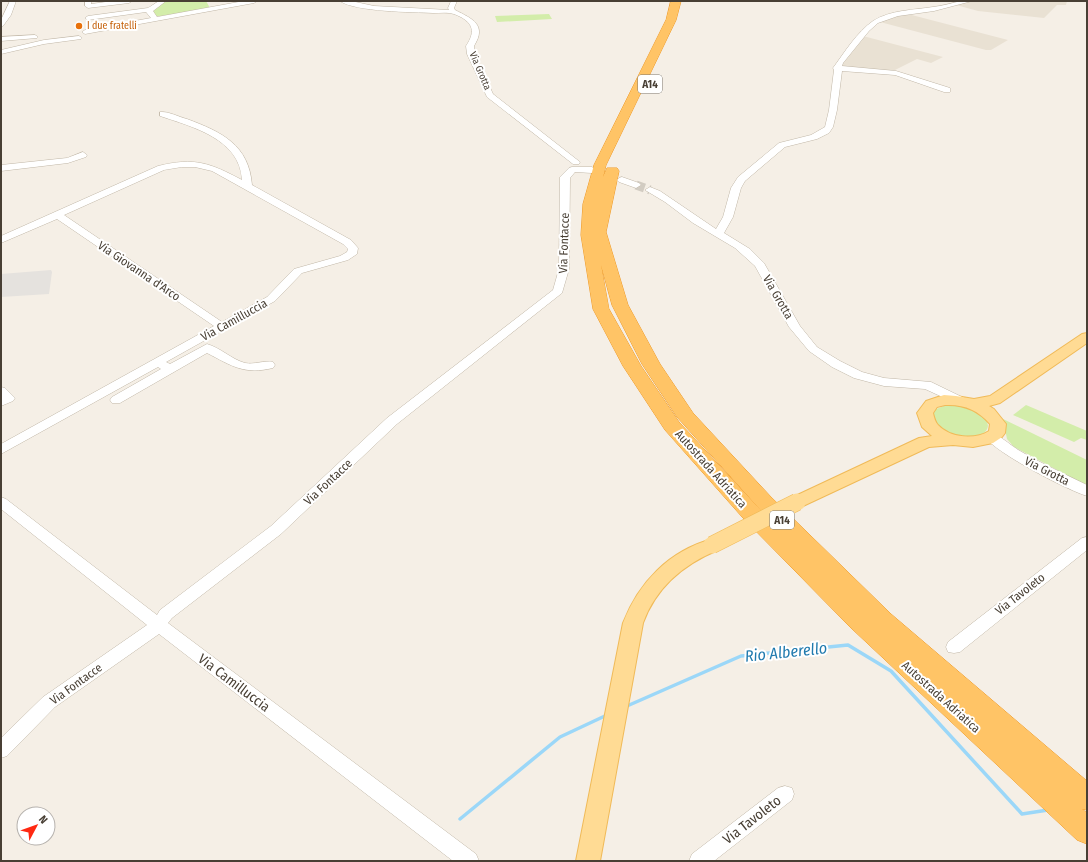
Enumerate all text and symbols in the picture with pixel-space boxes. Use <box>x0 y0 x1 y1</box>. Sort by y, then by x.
place label: I due fratelli <box>87 20 137 32</box>
marker: I due fratelli <box>74 21 84 31</box>
street label: Via Grotta <box>467 50 493 92</box>
road number: A14 <box>638 75 662 93</box>
street label: Via Fontacce <box>556 212 572 274</box>
street label: Via Giovanna d'Arco <box>95 238 183 304</box>
street label: Via Grotta <box>760 272 796 322</box>
street label: Via Camilluccia <box>198 296 270 344</box>
street label: Autostrada Adriatica <box>672 427 750 511</box>
street label: Via Grotta <box>1022 454 1072 488</box>
street label: Via Fontacce <box>301 456 355 508</box>
road number: A14 <box>770 511 794 529</box>
street label: Via Tavoleto <box>992 570 1048 618</box>
water label: Rio Alberello <box>744 638 828 666</box>
street label: Via Camilluccia <box>195 650 273 716</box>
street label: Autostrada Adriatica <box>899 658 983 736</box>
street label: Via Fontacce <box>47 660 105 708</box>
street label: Via Tavoleto <box>720 792 784 848</box>
north arrow <box>16 806 56 846</box>
text: N <box>36 813 50 827</box>

